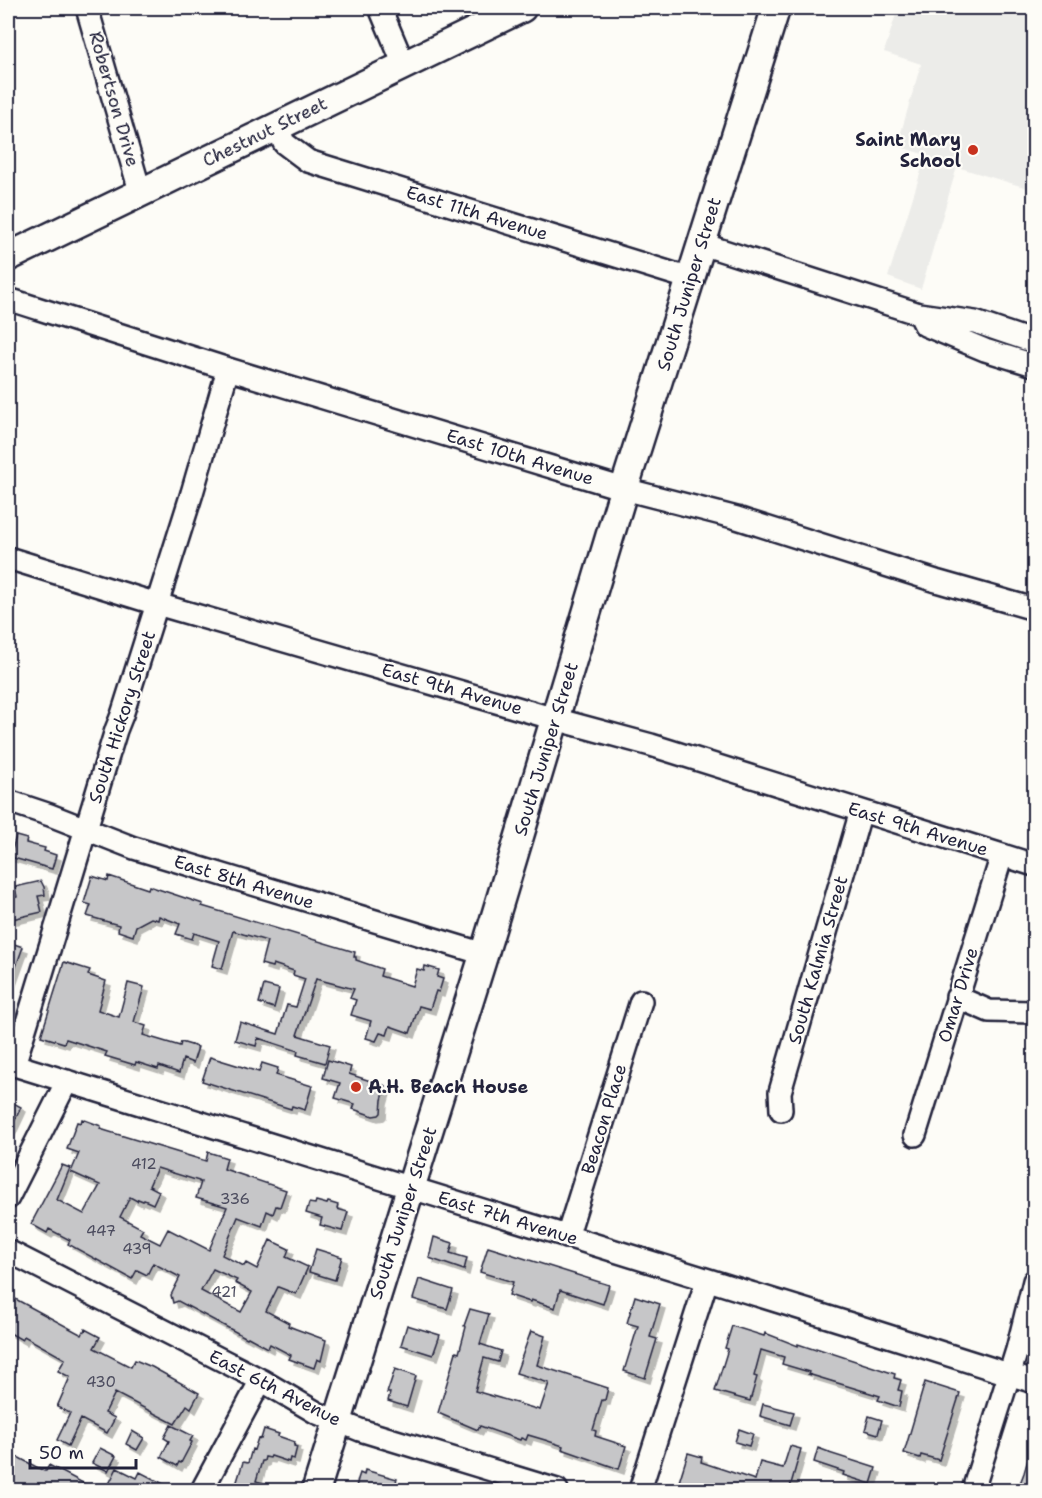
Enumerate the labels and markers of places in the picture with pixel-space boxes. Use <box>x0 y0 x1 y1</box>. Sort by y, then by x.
place label: Saint Mary School <box>855 128 961 173</box>
marker: Saint Mary School <box>966 143 980 157</box>
place label: A.H. Beach House <box>368 1075 528 1099</box>
marker: A.H. Beach House <box>349 1080 363 1094</box>

